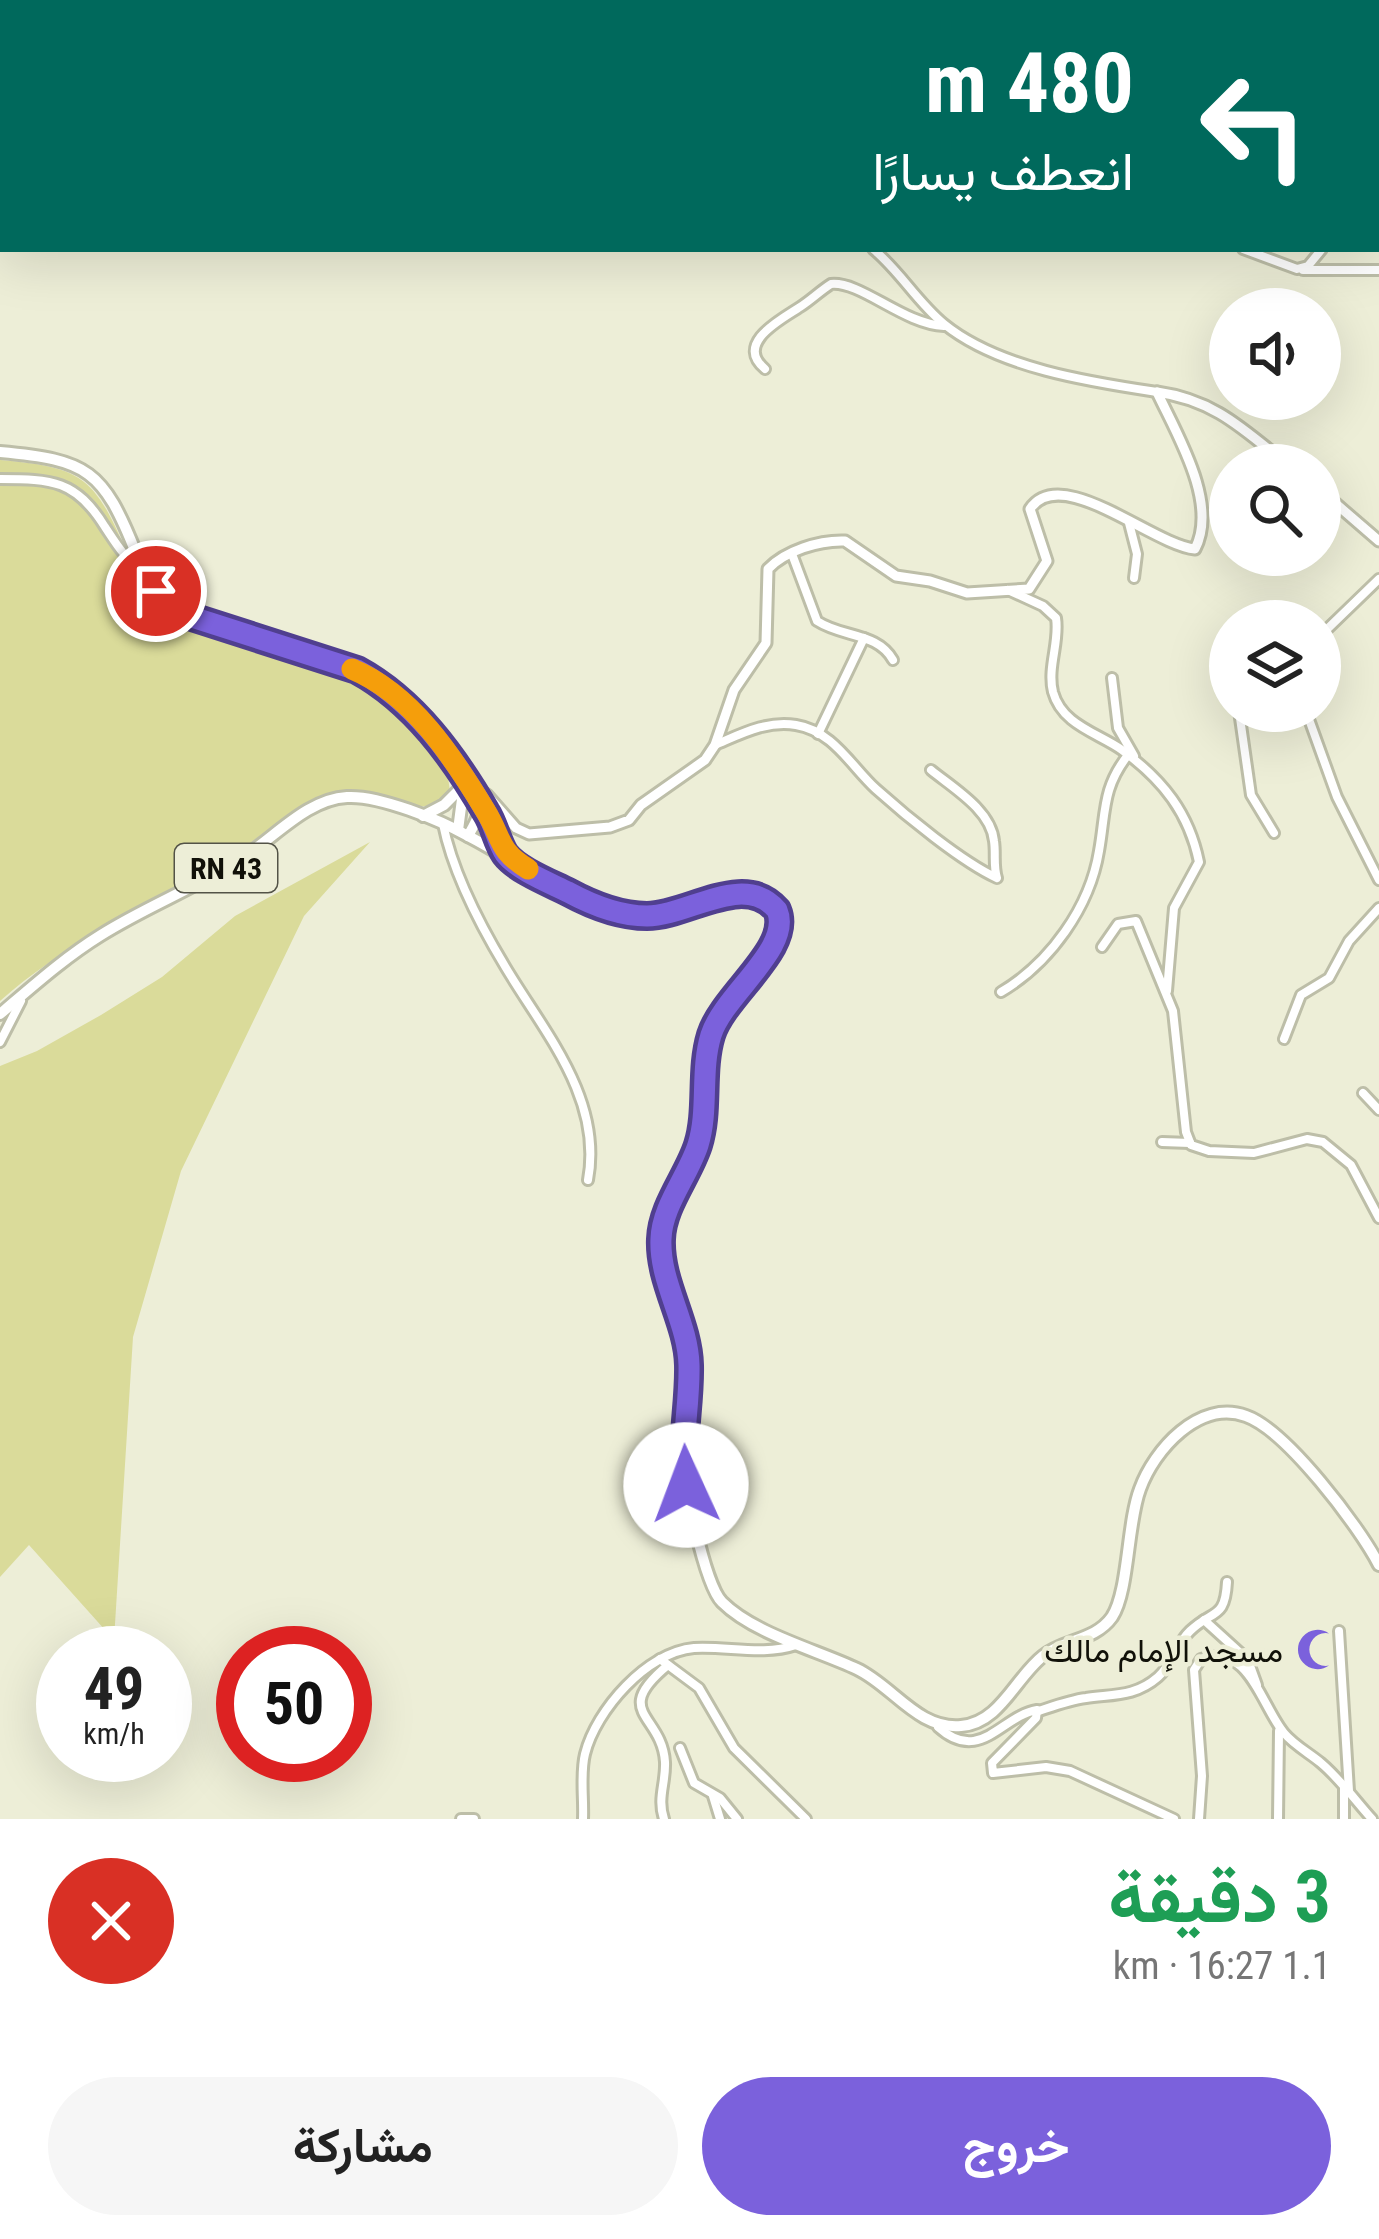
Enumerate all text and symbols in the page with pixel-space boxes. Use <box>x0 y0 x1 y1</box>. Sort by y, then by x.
text: 480 m <box>925 34 1134 133</box>
icon: left <box>1176 48 1332 204</box>
text: انعطف يسارًا <box>872 140 1134 203</box>
map controls <box>1209 288 1341 732</box>
button: sound <box>1209 288 1341 420</box>
button: search <box>1209 444 1341 576</box>
pin <box>105 540 207 642</box>
icon: arrive <box>123 558 189 624</box>
button: layers <box>1209 600 1341 732</box>
road number: RN 43 <box>175 844 277 892</box>
position arrow <box>623 1422 749 1548</box>
speed limit sign: 50 <box>216 1626 372 1782</box>
mosque icon: مسجد الإمام مالك <box>1294 1627 1340 1673</box>
place label: مسجد الإمام مالك <box>1044 1631 1283 1672</box>
text: 49 <box>84 1653 144 1724</box>
text: km/h <box>83 1716 145 1751</box>
text: 3 دقيقة <box>1108 1855 1331 1940</box>
button: close <box>48 1858 174 1984</box>
text: 1.1 km · 16:27 <box>1113 1943 1331 1989</box>
button: مشاركة <box>48 2077 678 2215</box>
button: خروج <box>702 2077 1331 2215</box>

